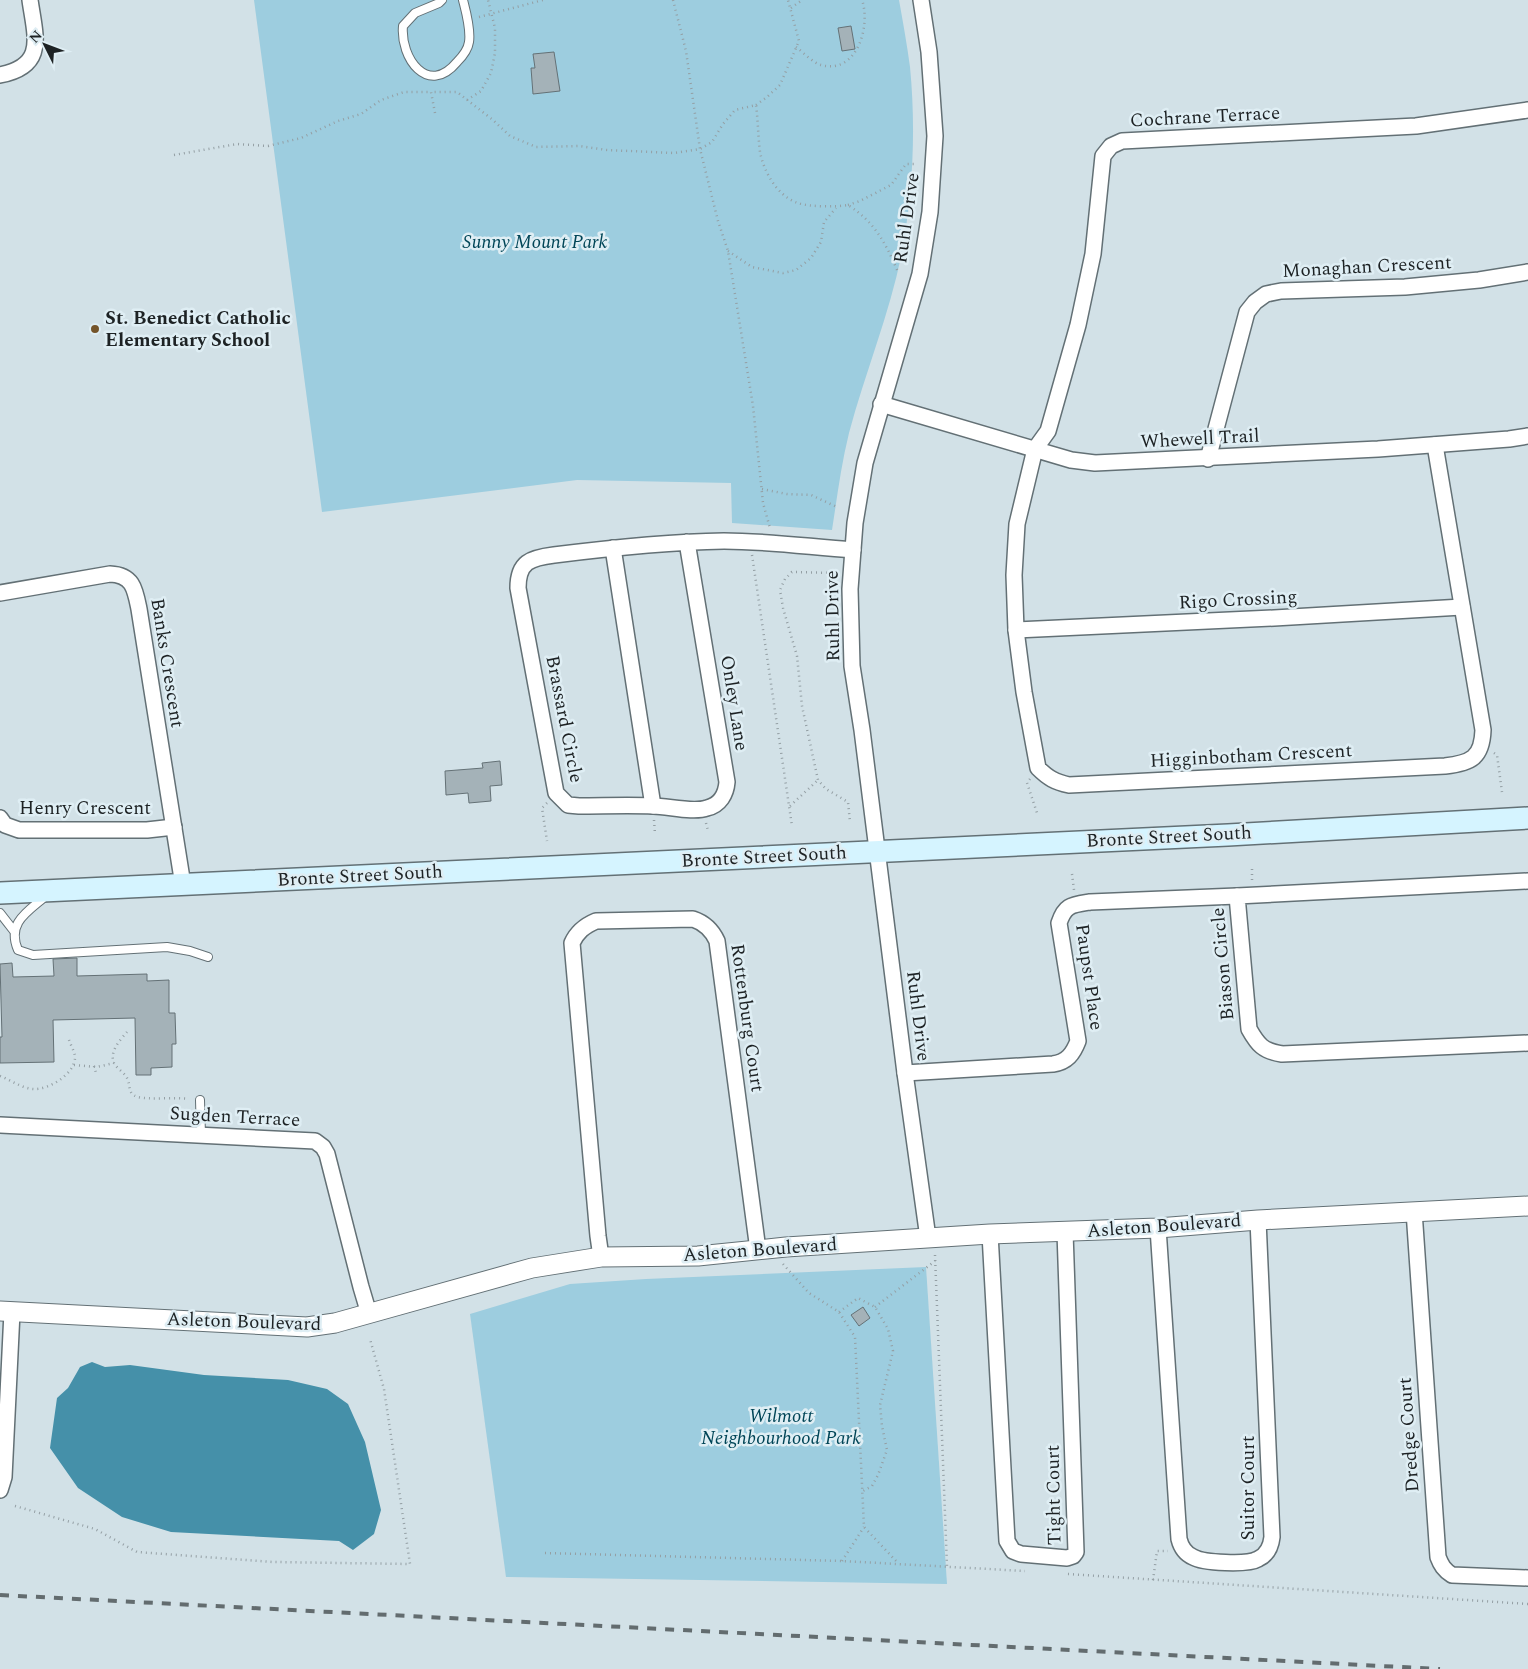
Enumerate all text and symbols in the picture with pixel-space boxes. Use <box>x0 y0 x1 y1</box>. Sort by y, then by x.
north arrow <box>20 20 70 70</box>
text: N <box>24 25 47 48</box>
street label: Cochrane Terrace <box>1129 99 1281 135</box>
street label: Ruhl Drive <box>886 171 928 265</box>
park label: Sunny Mount Park <box>463 228 608 257</box>
street label: Monaghan Crescent <box>1281 248 1453 286</box>
place label: St. Benedict Catholic Elementary School <box>105 304 291 355</box>
marker: St. Benedict Catholic Elementary School <box>89 323 101 335</box>
street label: Whewell Trail <box>1140 421 1260 457</box>
street label: Ruhl Drive <box>818 570 848 662</box>
street label: Rigo Crossing <box>1178 582 1298 618</box>
street label: Banks Crescent <box>142 596 192 730</box>
street label: Brassard Circle <box>537 653 591 785</box>
street label: Onley Lane <box>712 653 756 753</box>
street label: Higginbotham Crescent <box>1149 736 1353 776</box>
street label: Henry Crescent <box>19 794 151 823</box>
street label: Bronte Street South <box>1085 818 1253 856</box>
street label: Bronte Street South <box>680 838 848 876</box>
street label: Bronte Street South <box>276 857 444 895</box>
street label: Biason Circle <box>1204 906 1242 1022</box>
street label: Paupst Place <box>1067 922 1111 1032</box>
street label: Rottenburg Court <box>722 942 772 1094</box>
street label: Ruhl Drive <box>898 969 938 1063</box>
street label: Sugden Terrace <box>169 1099 301 1135</box>
street label: Asleton Boulevard <box>1086 1206 1242 1246</box>
street label: Asleton Boulevard <box>682 1230 838 1270</box>
street label: Asleton Boulevard <box>166 1305 322 1339</box>
street label: Dredge Court <box>1390 1376 1427 1493</box>
park label: Wilmott Neighbourhood Park <box>701 1402 861 1453</box>
street label: Suitor Court <box>1234 1435 1263 1540</box>
street label: Tight Court <box>1039 1444 1069 1545</box>

